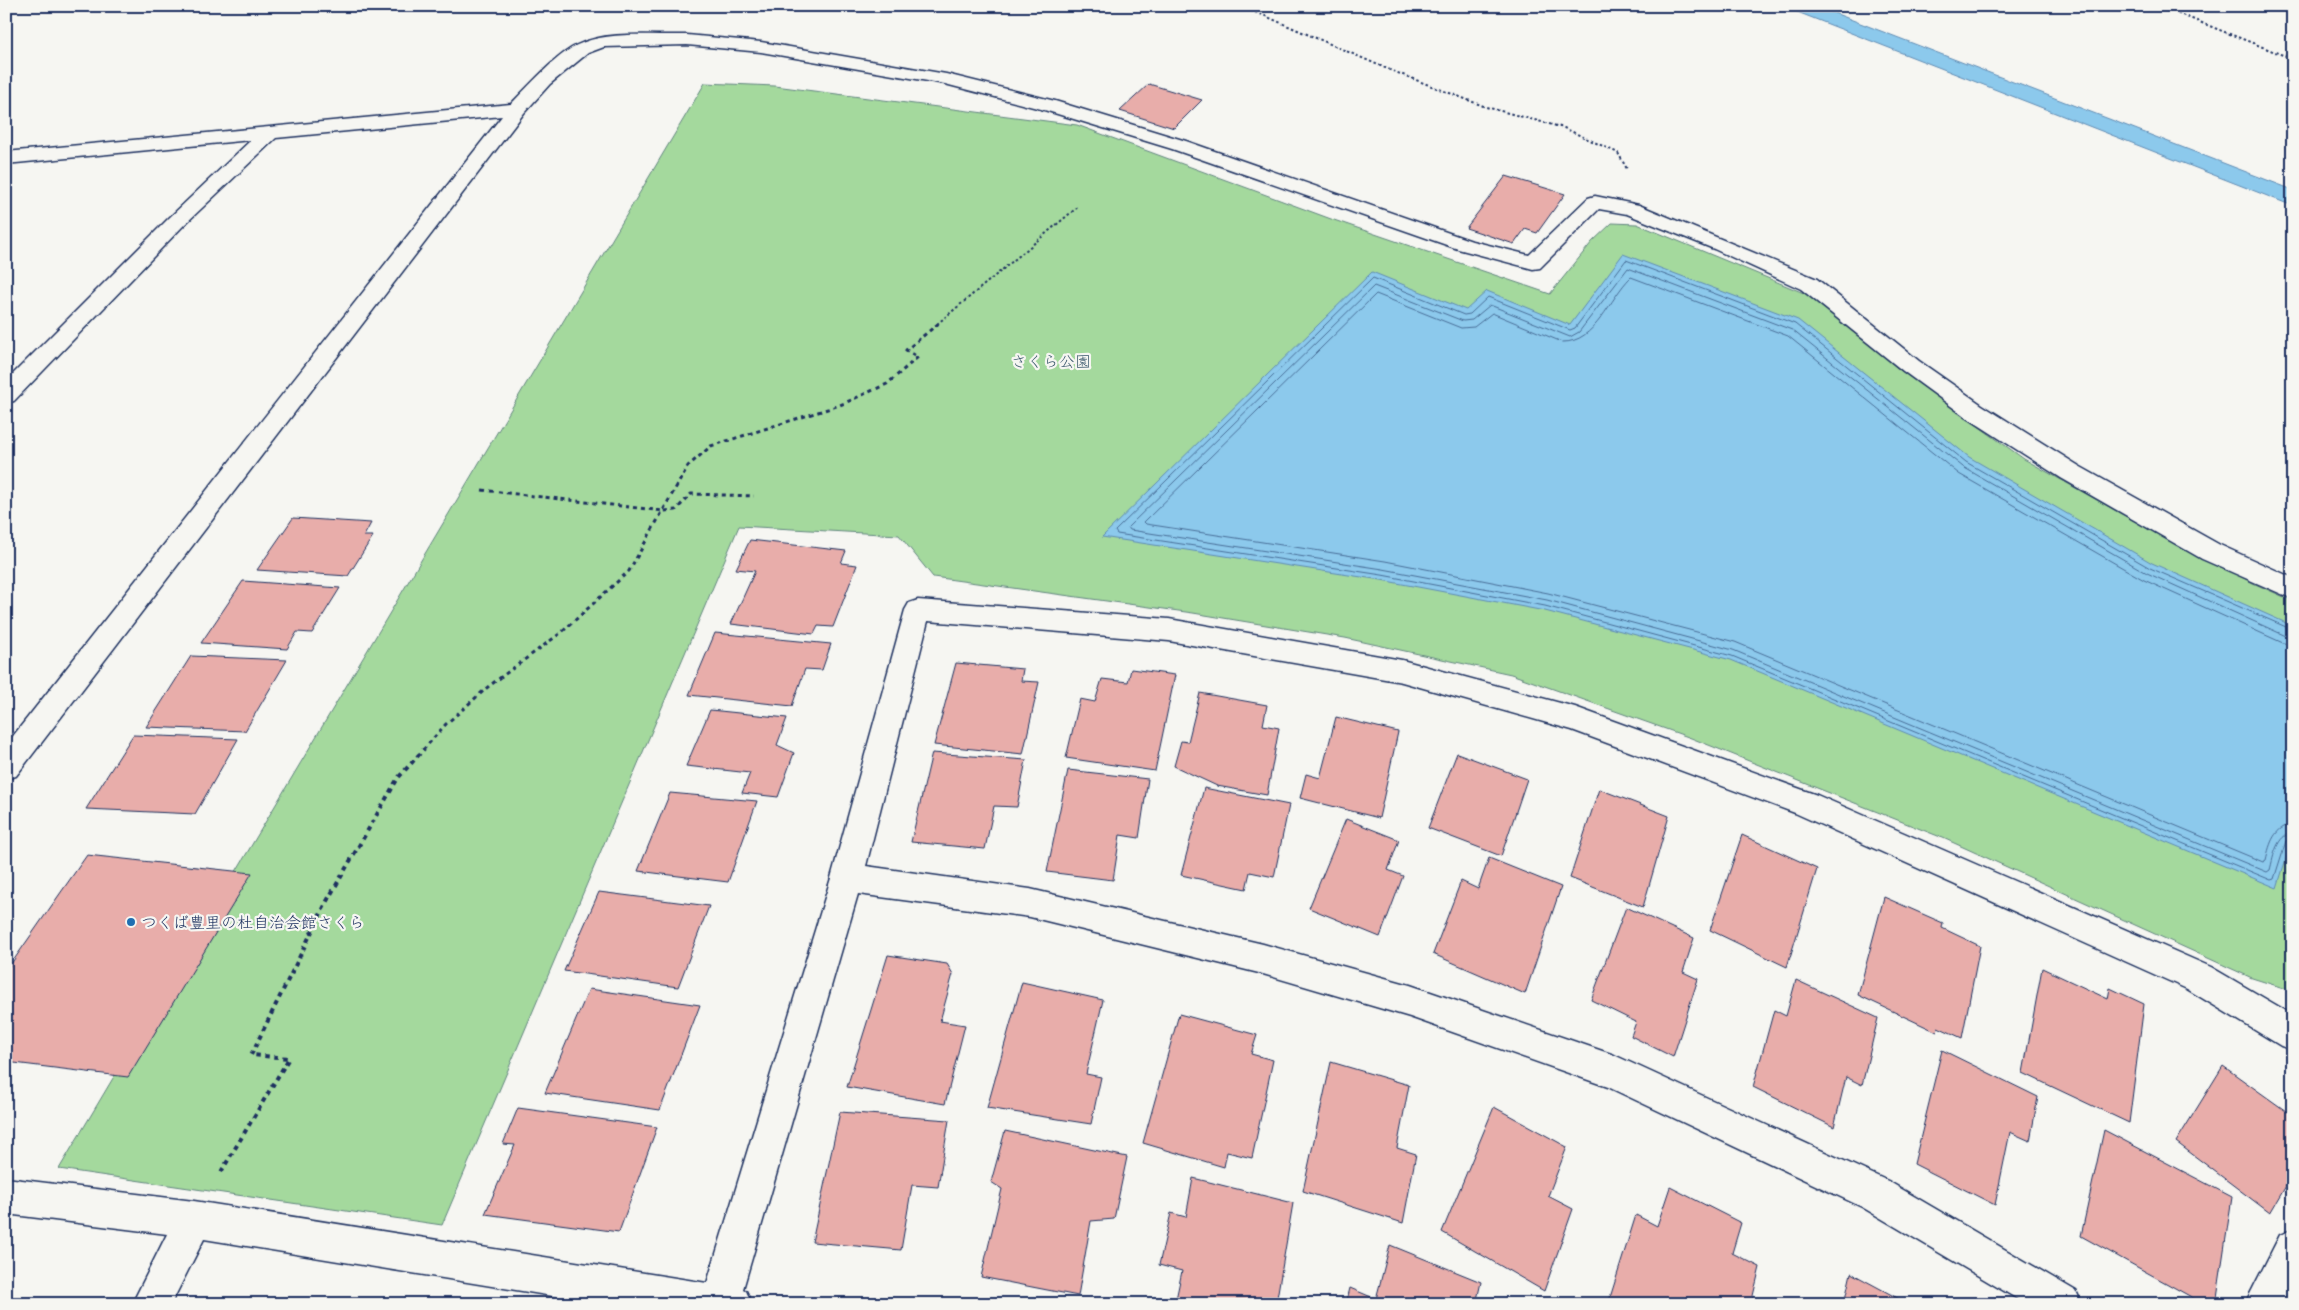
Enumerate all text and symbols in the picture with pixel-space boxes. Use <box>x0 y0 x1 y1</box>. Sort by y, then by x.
park label: さくら公園 <box>1011 348 1091 372</box>
place label: つくば豊里の杜自治会館さくら <box>141 909 365 933</box>
marker: つくば豊里の杜自治会館さくら <box>125 916 137 928</box>

